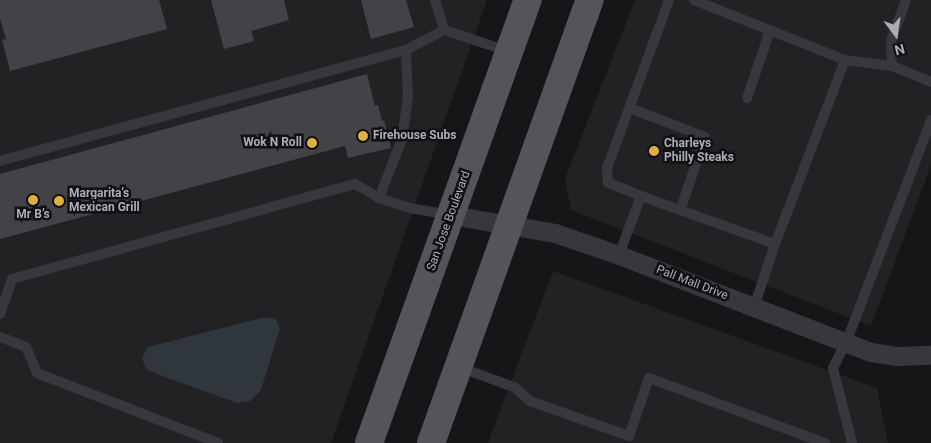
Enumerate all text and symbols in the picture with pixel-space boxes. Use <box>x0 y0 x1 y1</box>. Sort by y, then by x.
north arrow <box>871 10 921 60</box>
text: N <box>893 41 906 59</box>
place label: Firehouse Subs <box>373 129 456 143</box>
marker: Firehouse Subs <box>357 130 369 142</box>
place label: Wok N Roll <box>243 136 302 150</box>
marker: Wok N Roll <box>306 137 318 149</box>
place label: Charleys Philly Steaks <box>664 137 734 165</box>
marker: Charleys Philly Steaks <box>648 145 660 157</box>
street label: San Jose Boulevard <box>424 169 474 273</box>
place label: Margarita’s Mexican Grill <box>69 187 140 215</box>
marker: Mr B’s <box>27 194 39 206</box>
marker: Margarita’s Mexican Grill <box>53 195 65 207</box>
place label: Mr B’s <box>16 208 50 222</box>
street label: Pall Mall Drive <box>654 263 730 303</box>

